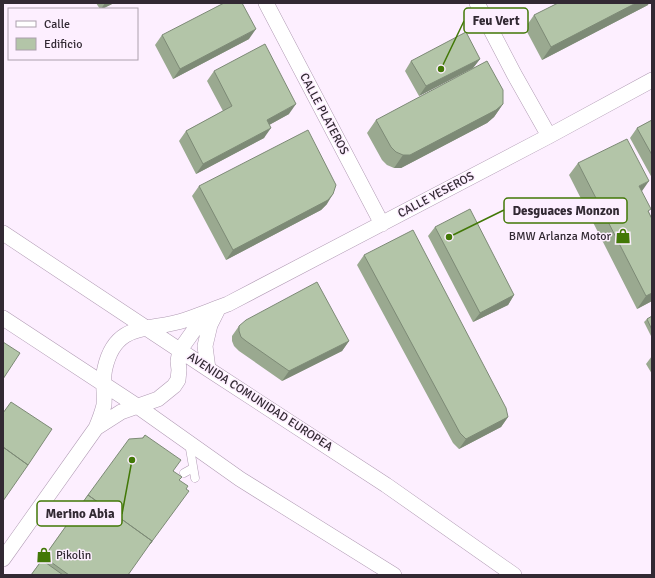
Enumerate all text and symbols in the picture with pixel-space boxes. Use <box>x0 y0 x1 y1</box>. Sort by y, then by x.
legend <box>8 8 138 60</box>
callout: Feu Vert <box>464 8 528 33</box>
text: Feu Vert <box>472 13 520 29</box>
text: Calle <box>44 17 70 32</box>
text: Edificio <box>44 37 82 52</box>
street label: CALLE PLATEROS <box>296 71 352 158</box>
street label: CALLE YESEROS <box>395 168 477 221</box>
callout: Desguaces Monzon <box>504 198 627 223</box>
text: Desguaces Monzon <box>512 203 620 219</box>
shop icon: BMW Arlanza Motor <box>614 227 632 245</box>
place label: BMW Arlanza Motor <box>509 229 612 244</box>
street label: AVENIDA COMUNIDAD EUROPEA <box>185 349 336 455</box>
callout: Merino Abia <box>37 501 122 526</box>
text: Merino Abia <box>45 506 115 522</box>
shop icon: Pikolin <box>35 546 53 564</box>
place label: Pikolin <box>56 548 91 563</box>

